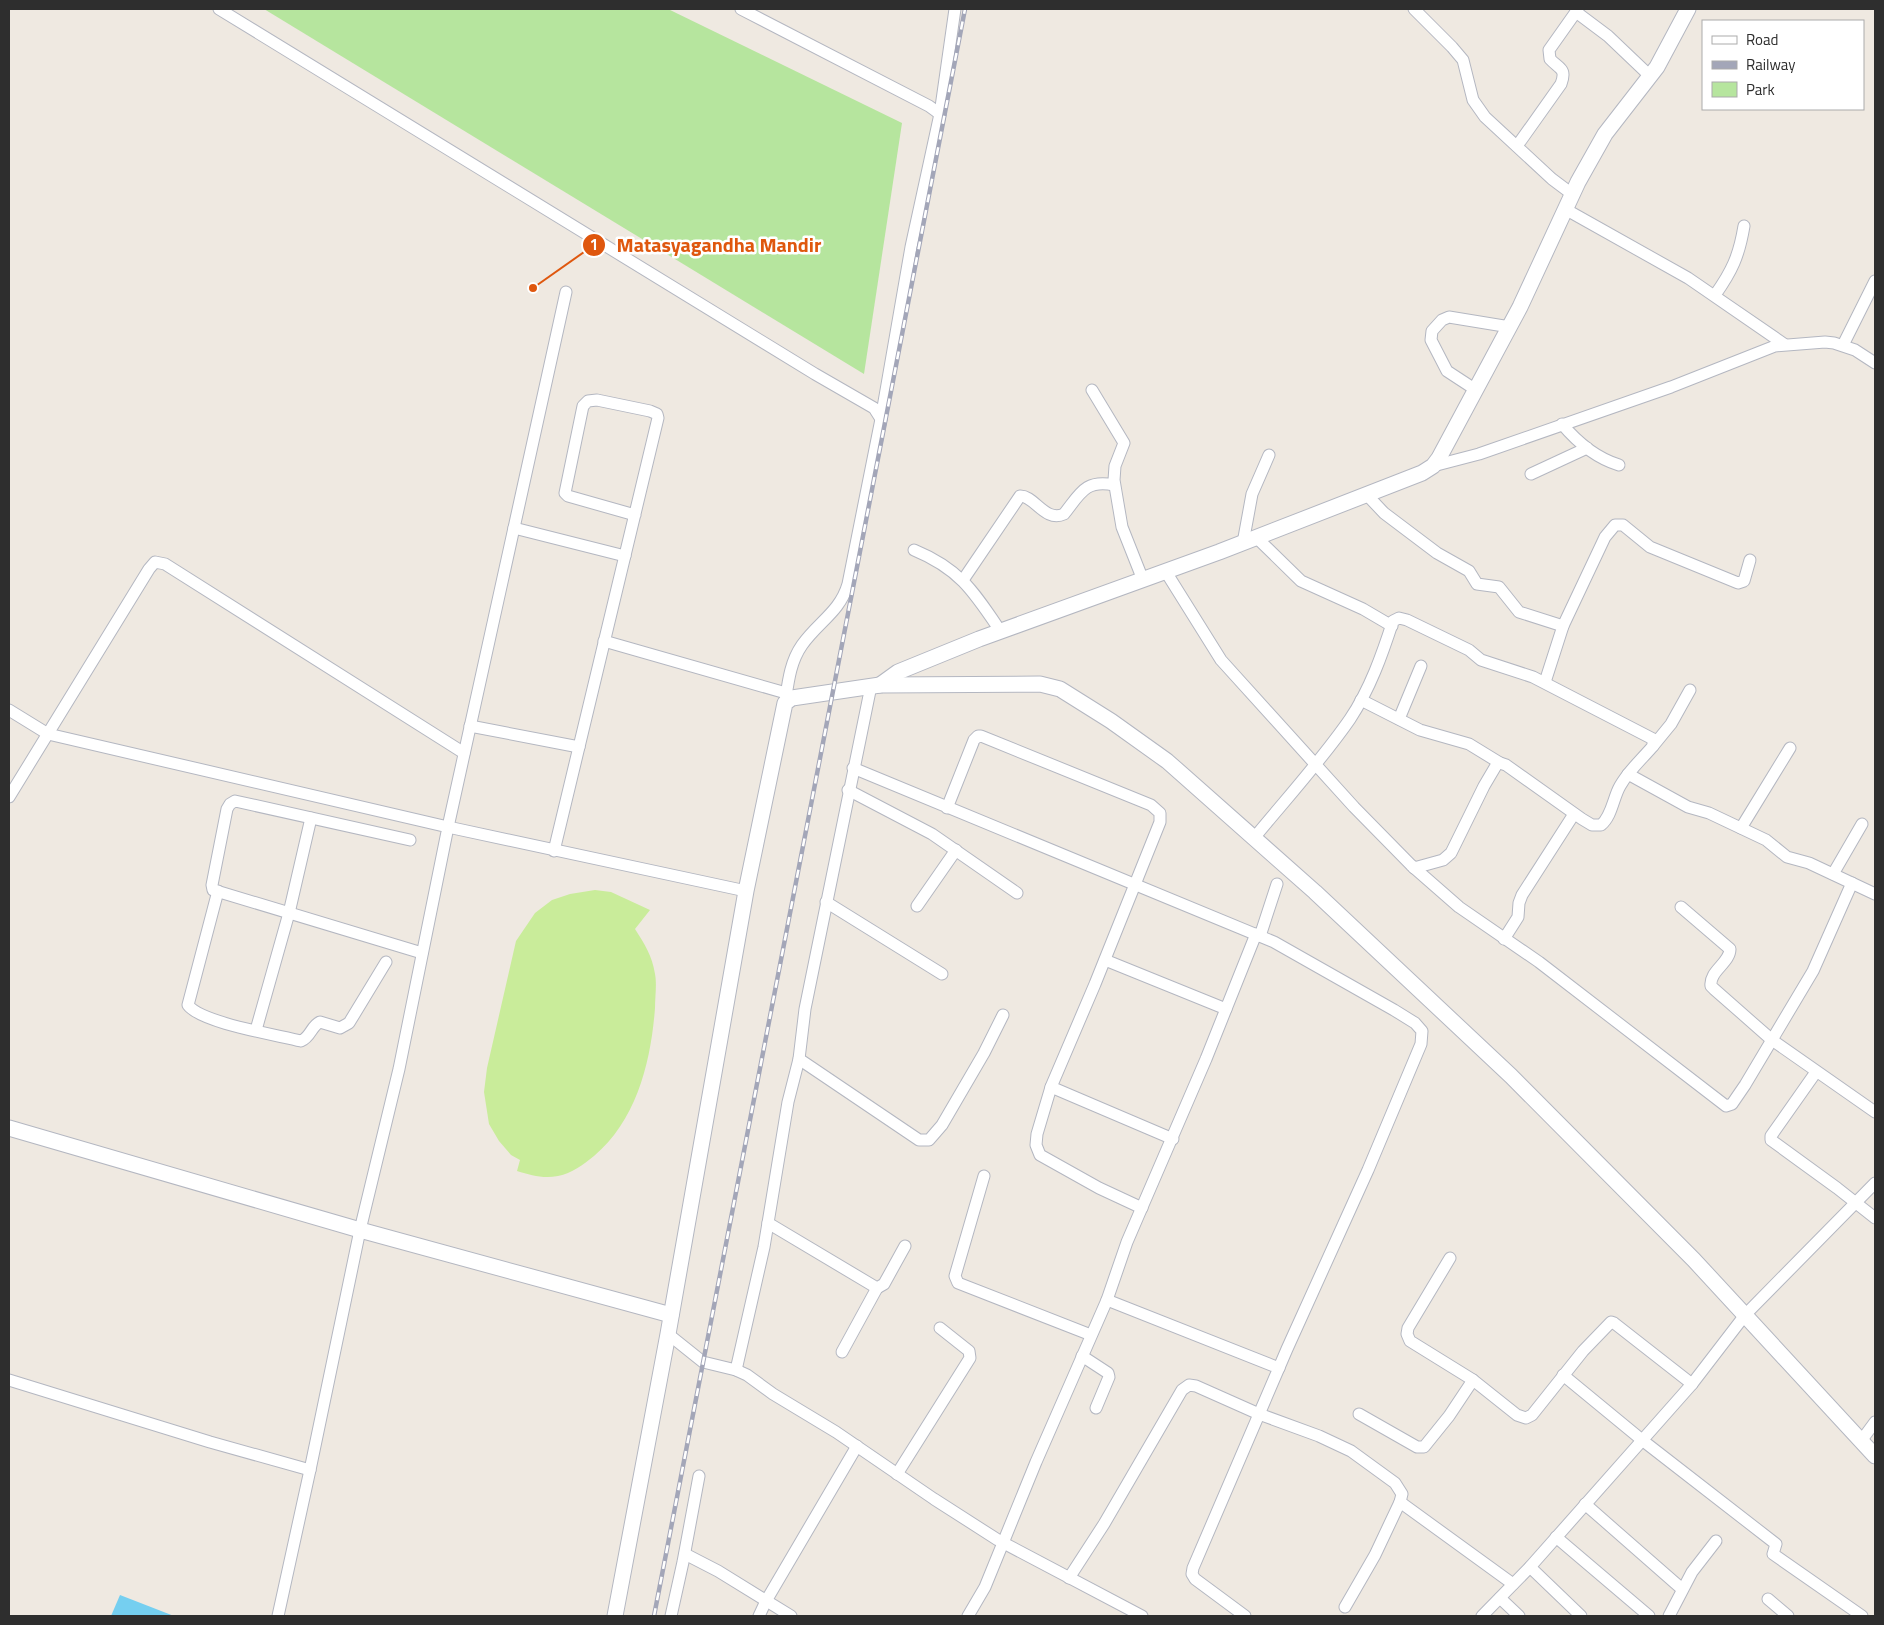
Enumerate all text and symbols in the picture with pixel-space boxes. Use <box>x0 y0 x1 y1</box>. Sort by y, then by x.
legend <box>1702 20 1864 110</box>
text: Road <box>1746 28 1778 51</box>
text: Railway <box>1746 53 1796 76</box>
text: Park <box>1746 78 1775 101</box>
callout: Matasyagandha Mandir <box>582 227 832 262</box>
text: Matasyagandha Mandir <box>617 229 822 260</box>
text: 1 <box>590 233 598 256</box>

